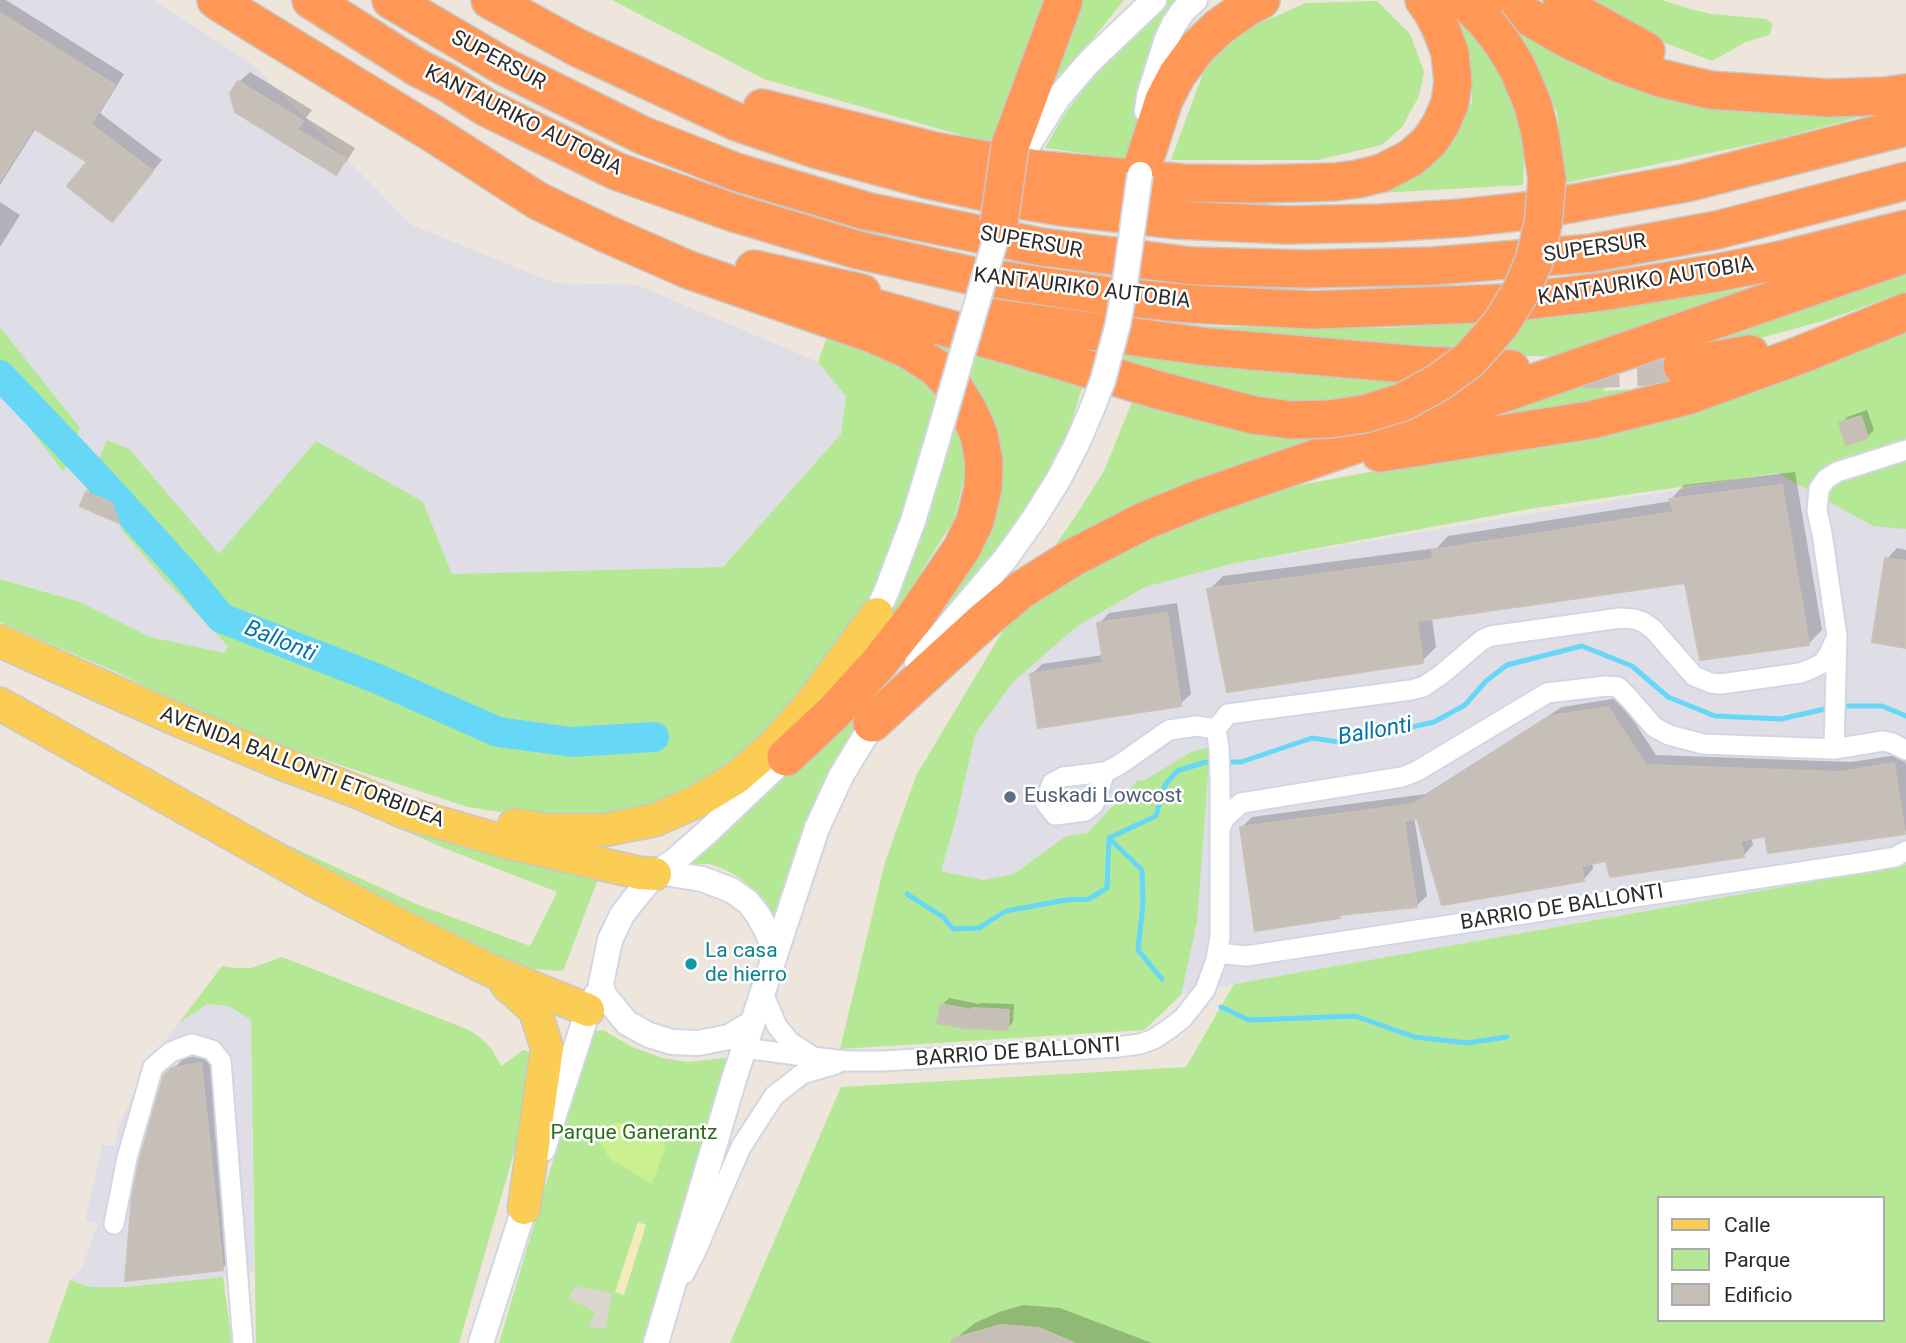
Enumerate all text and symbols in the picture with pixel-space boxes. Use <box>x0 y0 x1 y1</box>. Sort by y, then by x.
street label: SUPERSUR <box>447 26 549 96</box>
street label: KANTAURIKO AUTOBIA <box>420 60 626 182</box>
street label: SUPERSUR <box>978 222 1084 264</box>
street label: SUPERSUR <box>1542 229 1648 269</box>
street label: KANTAURIKO AUTOBIA <box>1536 252 1756 312</box>
street label: KANTAURIKO AUTOBIA <box>972 263 1192 315</box>
water label: Ballonti <box>240 615 320 669</box>
street label: AVENIDA BALLONTI ETORBIDEA <box>156 702 448 834</box>
water label: Ballonti <box>1336 712 1414 752</box>
place label: Euskadi Lowcost <box>1024 784 1182 810</box>
marker: Euskadi Lowcost <box>1002 789 1018 805</box>
street label: BARRIO DE BALLONTI <box>1459 880 1665 936</box>
place label: La casa de hierro <box>705 939 787 989</box>
marker: La casa de hierro <box>683 956 699 972</box>
street label: BARRIO DE BALLONTI <box>915 1033 1121 1073</box>
park label: Parque Ganerantz <box>551 1121 717 1147</box>
legend <box>1658 1196 1885 1322</box>
text: Calle <box>1724 1213 1770 1237</box>
text: Parque <box>1724 1248 1790 1272</box>
text: Edificio <box>1724 1283 1792 1307</box>

